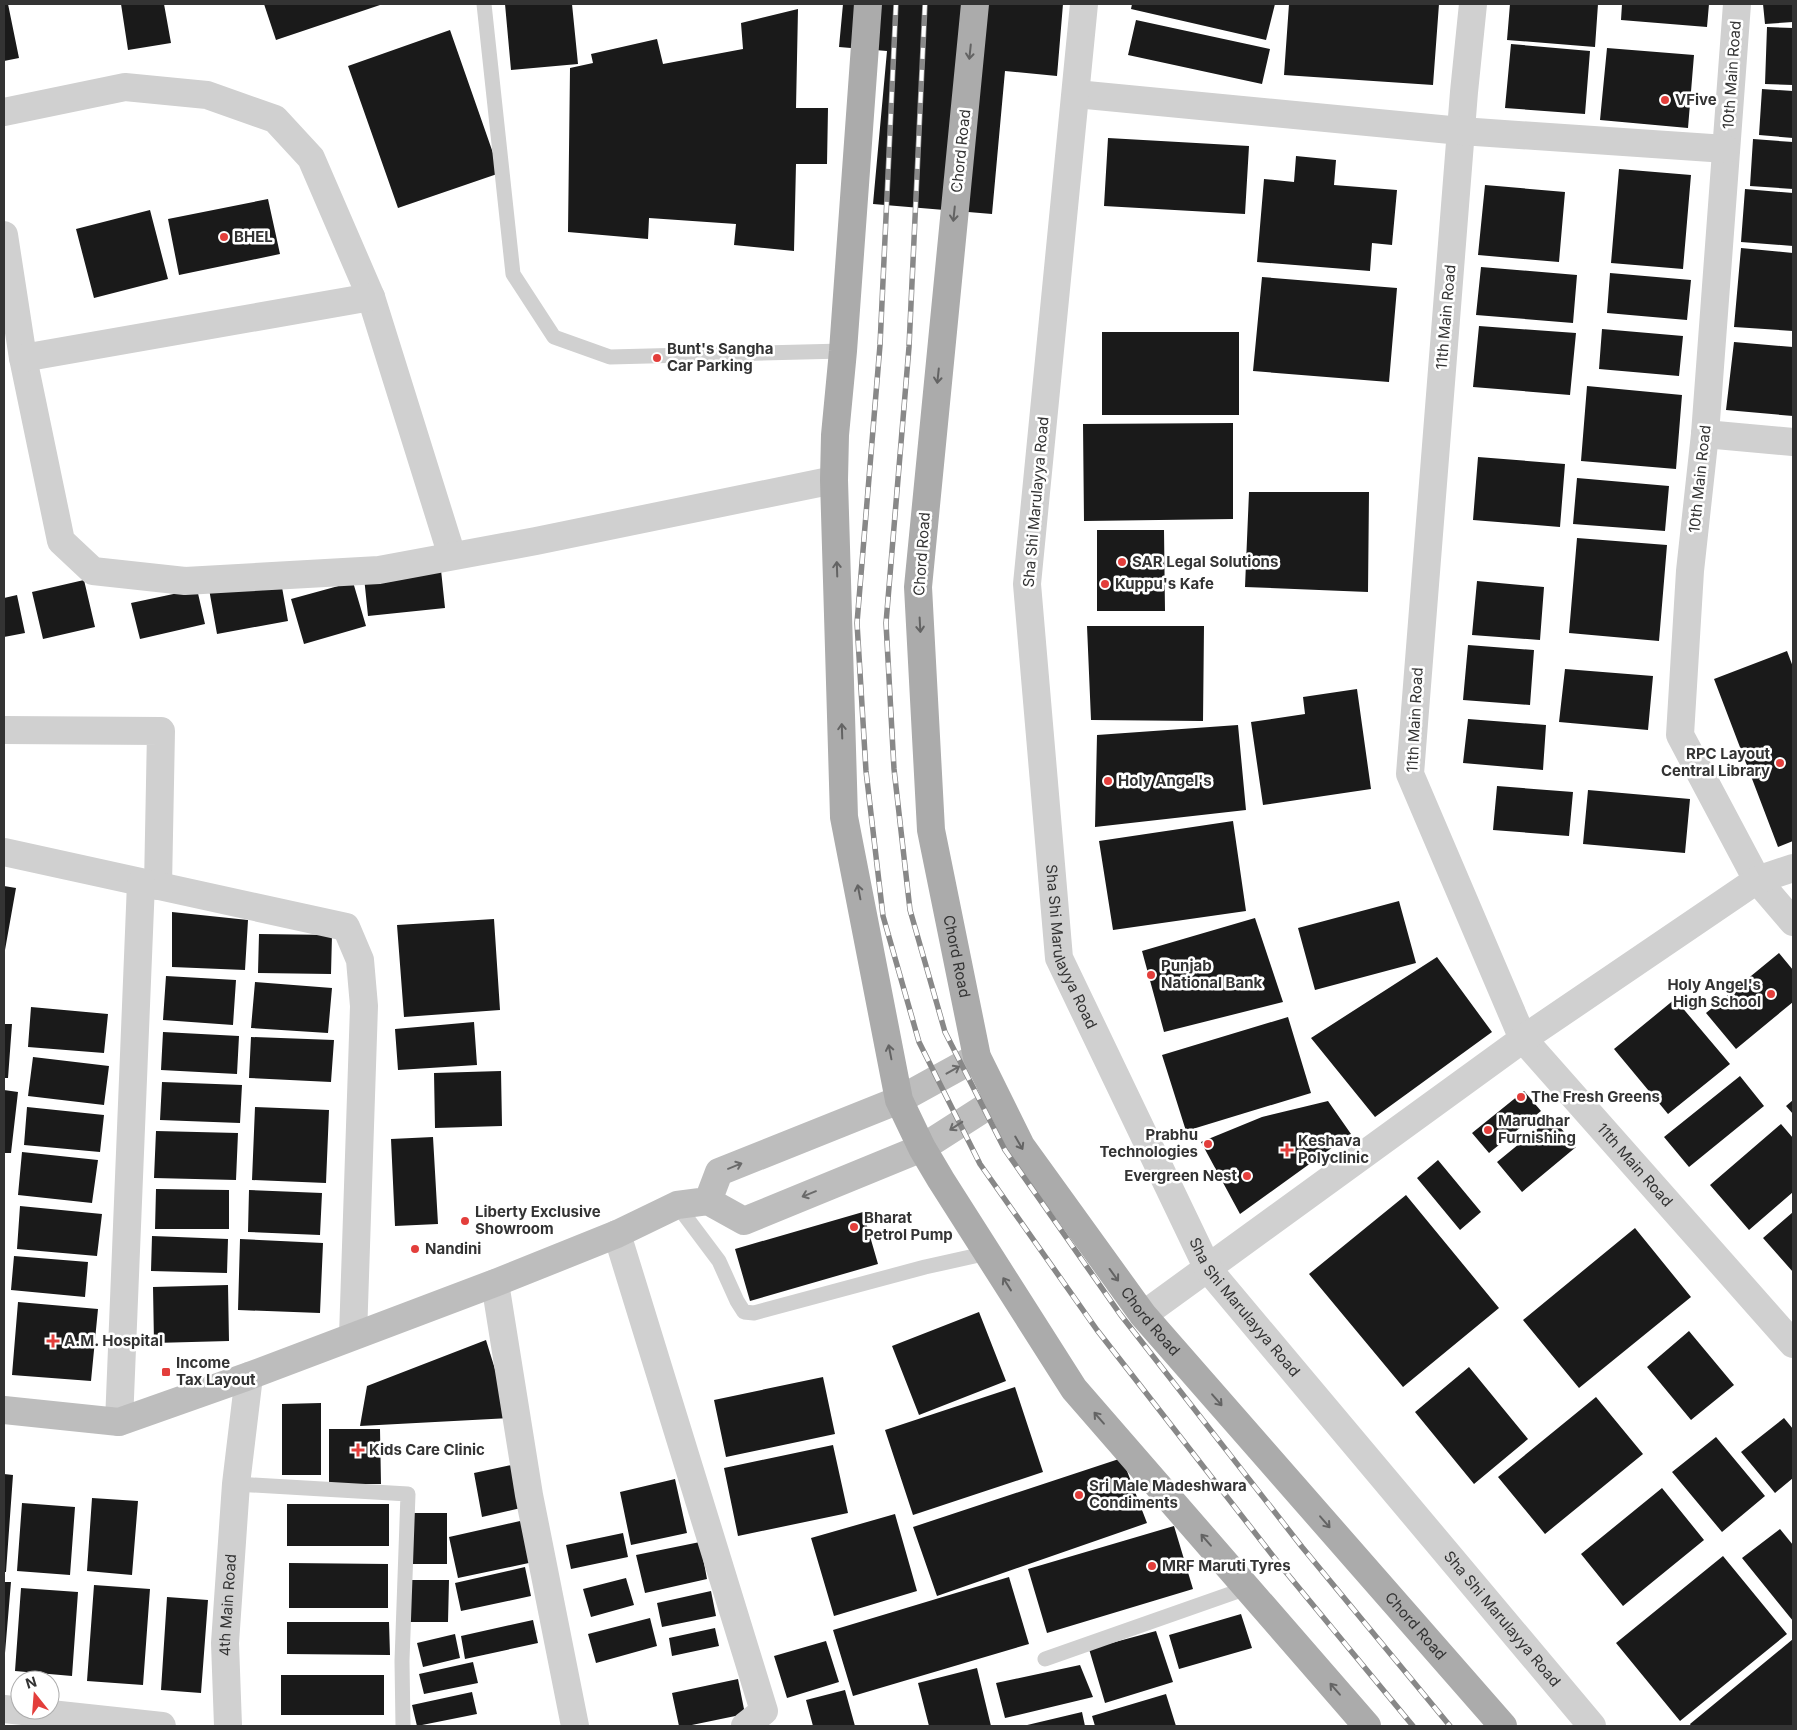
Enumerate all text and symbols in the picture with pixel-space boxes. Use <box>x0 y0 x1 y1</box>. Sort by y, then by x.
street label: 10th Main Road <box>1718 20 1745 130</box>
one-way arrow <box>965 44 975 60</box>
place label: VFive <box>1675 90 1717 109</box>
marker: VFive <box>1659 94 1671 106</box>
street label: Chord Road <box>947 108 974 194</box>
one-way arrow <box>949 206 959 222</box>
place label: BHEL <box>234 227 273 246</box>
marker: BHEL <box>218 231 230 243</box>
street label: 11th Main Road <box>1431 264 1460 370</box>
place label: Bunt's Sangha Car Parking <box>667 339 773 375</box>
marker: Bunt's Sangha Car Parking <box>651 352 663 364</box>
one-way arrow <box>933 367 943 383</box>
street label: Sha Shi Marulayya Road <box>1019 416 1052 588</box>
street label: 10th Main Road <box>1684 424 1715 534</box>
street label: Chord Road <box>909 511 934 596</box>
place label: SAR Legal Solutions <box>1132 552 1278 571</box>
marker: SAR Legal Solutions <box>1116 556 1128 568</box>
one-way arrow <box>832 561 841 577</box>
place label: Kuppu's Kafe <box>1115 574 1214 593</box>
marker: Kuppu's Kafe <box>1099 578 1111 590</box>
one-way arrow <box>915 616 924 632</box>
street label: 11th Main Road <box>1402 667 1427 773</box>
one-way arrow <box>837 723 846 739</box>
place label: RPC Layout Central Library <box>1661 744 1770 780</box>
marker: RPC Layout Central Library <box>1774 757 1786 769</box>
place label: Holy Angel's <box>1118 771 1212 790</box>
marker: Holy Angel's <box>1102 775 1114 787</box>
street label: Sha Shi Marulayya Road <box>1042 864 1102 1032</box>
one-way arrow <box>853 885 863 901</box>
street label: Chord Road <box>939 913 975 999</box>
place label: Punjab National Bank <box>1161 956 1263 992</box>
marker: Punjab National Bank <box>1145 969 1157 981</box>
place label: Holy Angel's High School <box>1667 975 1761 1011</box>
marker: Holy Angel's High School <box>1765 988 1777 1000</box>
one-way arrow <box>884 1044 894 1060</box>
one-way arrow <box>946 1065 961 1075</box>
place label: The Fresh Greens <box>1531 1087 1660 1106</box>
marker: The Fresh Greens <box>1515 1091 1527 1103</box>
place label: Marudhar Furnishing <box>1498 1111 1576 1147</box>
street label: 11th Main Road <box>1593 1119 1677 1210</box>
one-way arrow <box>949 1121 963 1131</box>
marker: Marudhar Furnishing <box>1482 1124 1494 1136</box>
place label: Prabhu Technologies <box>1099 1125 1198 1161</box>
place label: Keshava Polyclinic <box>1298 1131 1369 1167</box>
one-way arrow <box>1015 1135 1025 1150</box>
marker: Prabhu Technologies <box>1202 1138 1214 1150</box>
marker: Keshava Polyclinic <box>1280 1143 1294 1157</box>
one-way arrow <box>728 1160 743 1169</box>
place label: Evergreen Nest <box>1124 1166 1237 1185</box>
marker: Evergreen Nest <box>1241 1170 1253 1182</box>
one-way arrow <box>802 1190 817 1200</box>
place label: Liberty Exclusive Showroom <box>475 1202 601 1238</box>
place label: Bharat Petrol Pump <box>864 1208 953 1244</box>
marker: Liberty Exclusive Showroom <box>459 1215 471 1227</box>
marker: Bharat Petrol Pump <box>848 1221 860 1233</box>
street label: Sha Shi Marulayya Road <box>1185 1234 1304 1380</box>
place label: Nandini <box>425 1239 481 1258</box>
marker: Nandini <box>409 1243 421 1255</box>
one-way arrow <box>1109 1268 1119 1282</box>
one-way arrow <box>1002 1278 1012 1292</box>
street label: Chord Road <box>1117 1283 1184 1360</box>
place label: A.M. Hospital <box>64 1331 163 1350</box>
marker: A.M. Hospital <box>46 1334 60 1348</box>
place label: Income Tax Layout <box>176 1353 256 1389</box>
marker: Income Tax Layout <box>160 1366 172 1378</box>
one-way arrow <box>1212 1394 1223 1407</box>
one-way arrow <box>1093 1411 1105 1424</box>
place label: Kids Care Clinic <box>369 1440 485 1459</box>
marker: Kids Care Clinic <box>351 1443 365 1457</box>
place label: Sri Male Madeshwara Condiments <box>1089 1476 1247 1512</box>
marker: Sri Male Madeshwara Condiments <box>1073 1489 1085 1501</box>
one-way arrow <box>1319 1516 1330 1529</box>
one-way arrow <box>1200 1534 1211 1547</box>
street label: Sha Shi Marulayya Road <box>1440 1547 1565 1690</box>
street label: 4th Main Road <box>215 1553 240 1657</box>
place label: MRF Maruti Tyres <box>1162 1556 1291 1575</box>
marker: MRF Maruti Tyres <box>1146 1560 1158 1572</box>
street label: Chord Road <box>1381 1588 1451 1664</box>
north arrow <box>10 1670 60 1720</box>
text: N <box>23 1672 39 1692</box>
one-way arrow <box>1330 1683 1341 1696</box>

